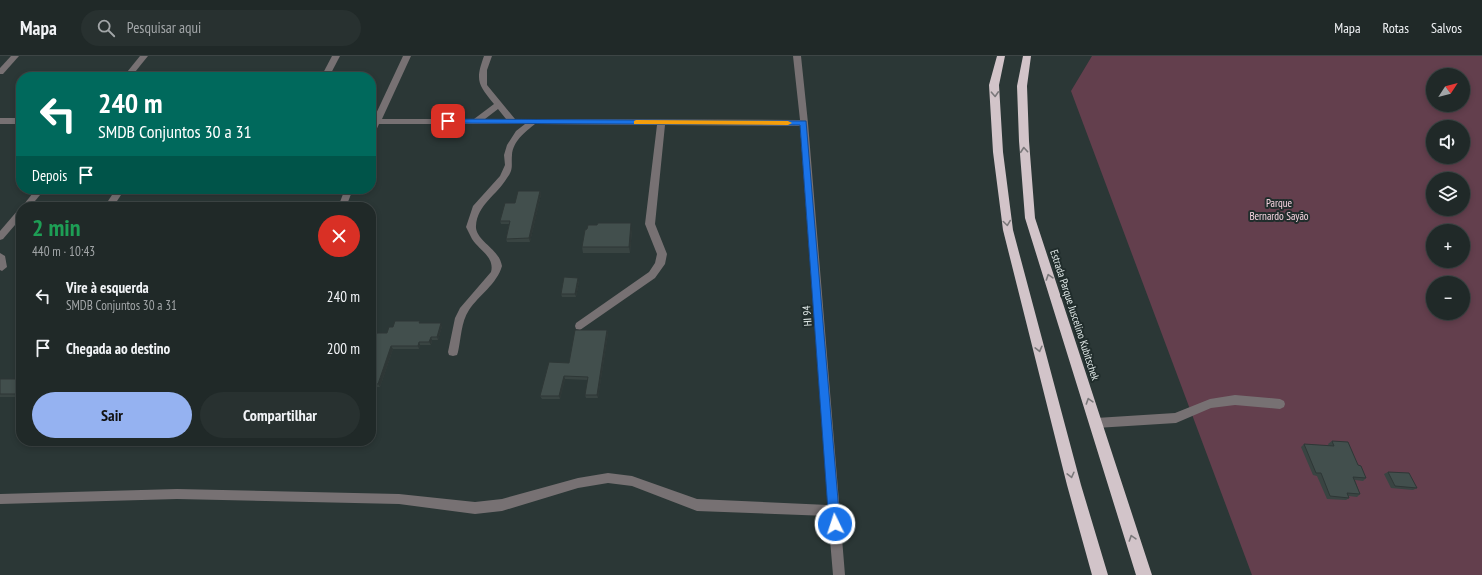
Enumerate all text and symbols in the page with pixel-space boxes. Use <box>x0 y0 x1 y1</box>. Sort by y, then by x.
search box <box>81 10 361 46</box>
text: Mapa <box>20 16 57 40</box>
icon: search <box>95 17 117 39</box>
text: Pesquisar aqui <box>127 18 201 37</box>
text: Mapa <box>1334 19 1361 37</box>
text: Rotas <box>1383 19 1409 37</box>
text: Salvos <box>1431 19 1462 37</box>
north arrow <box>1426 68 1470 112</box>
map controls <box>1426 68 1470 320</box>
text: 240 m <box>98 84 162 121</box>
icon: left <box>32 88 84 140</box>
one-way arrow <box>990 91 999 97</box>
pin <box>431 104 465 138</box>
icon: arrive <box>437 110 459 132</box>
text: SMDB Conjuntos 30 a 31 <box>98 120 252 143</box>
button: sound <box>1426 120 1470 164</box>
one-way arrow <box>1020 147 1029 153</box>
icon: arrive <box>75 164 97 186</box>
text: Depois <box>32 166 67 185</box>
button: layers <box>1426 172 1470 216</box>
park label: Parque Bernardo Sayão <box>1249 196 1309 223</box>
text: 2 min <box>32 212 80 243</box>
button: close <box>318 215 360 257</box>
one-way arrow <box>1002 220 1011 226</box>
button: + <box>1426 224 1470 268</box>
text: 440 m · 10:43 <box>32 243 95 260</box>
street label: Estrada Parque Juscelino Kubitschek <box>1047 248 1103 383</box>
one-way arrow <box>1045 273 1054 280</box>
button: − <box>1426 276 1470 320</box>
text: Vire à esquerda <box>66 278 149 297</box>
icon: left <box>32 285 54 307</box>
text: 240 m <box>327 287 360 306</box>
text: SMDB Conjuntos 30 a 31 <box>66 297 177 314</box>
street label: HI 94 <box>799 305 815 327</box>
icon: arrive <box>32 337 54 359</box>
text: Chegada ao destino <box>66 339 170 358</box>
text: 200 m <box>327 339 360 358</box>
one-way arrow <box>1034 346 1043 353</box>
button: Sair <box>32 392 192 438</box>
button: Compartilhar <box>200 392 360 438</box>
one-way arrow <box>1085 397 1093 404</box>
one-way arrow <box>1066 472 1075 479</box>
position arrow <box>814 503 856 545</box>
one-way arrow <box>1128 535 1137 542</box>

